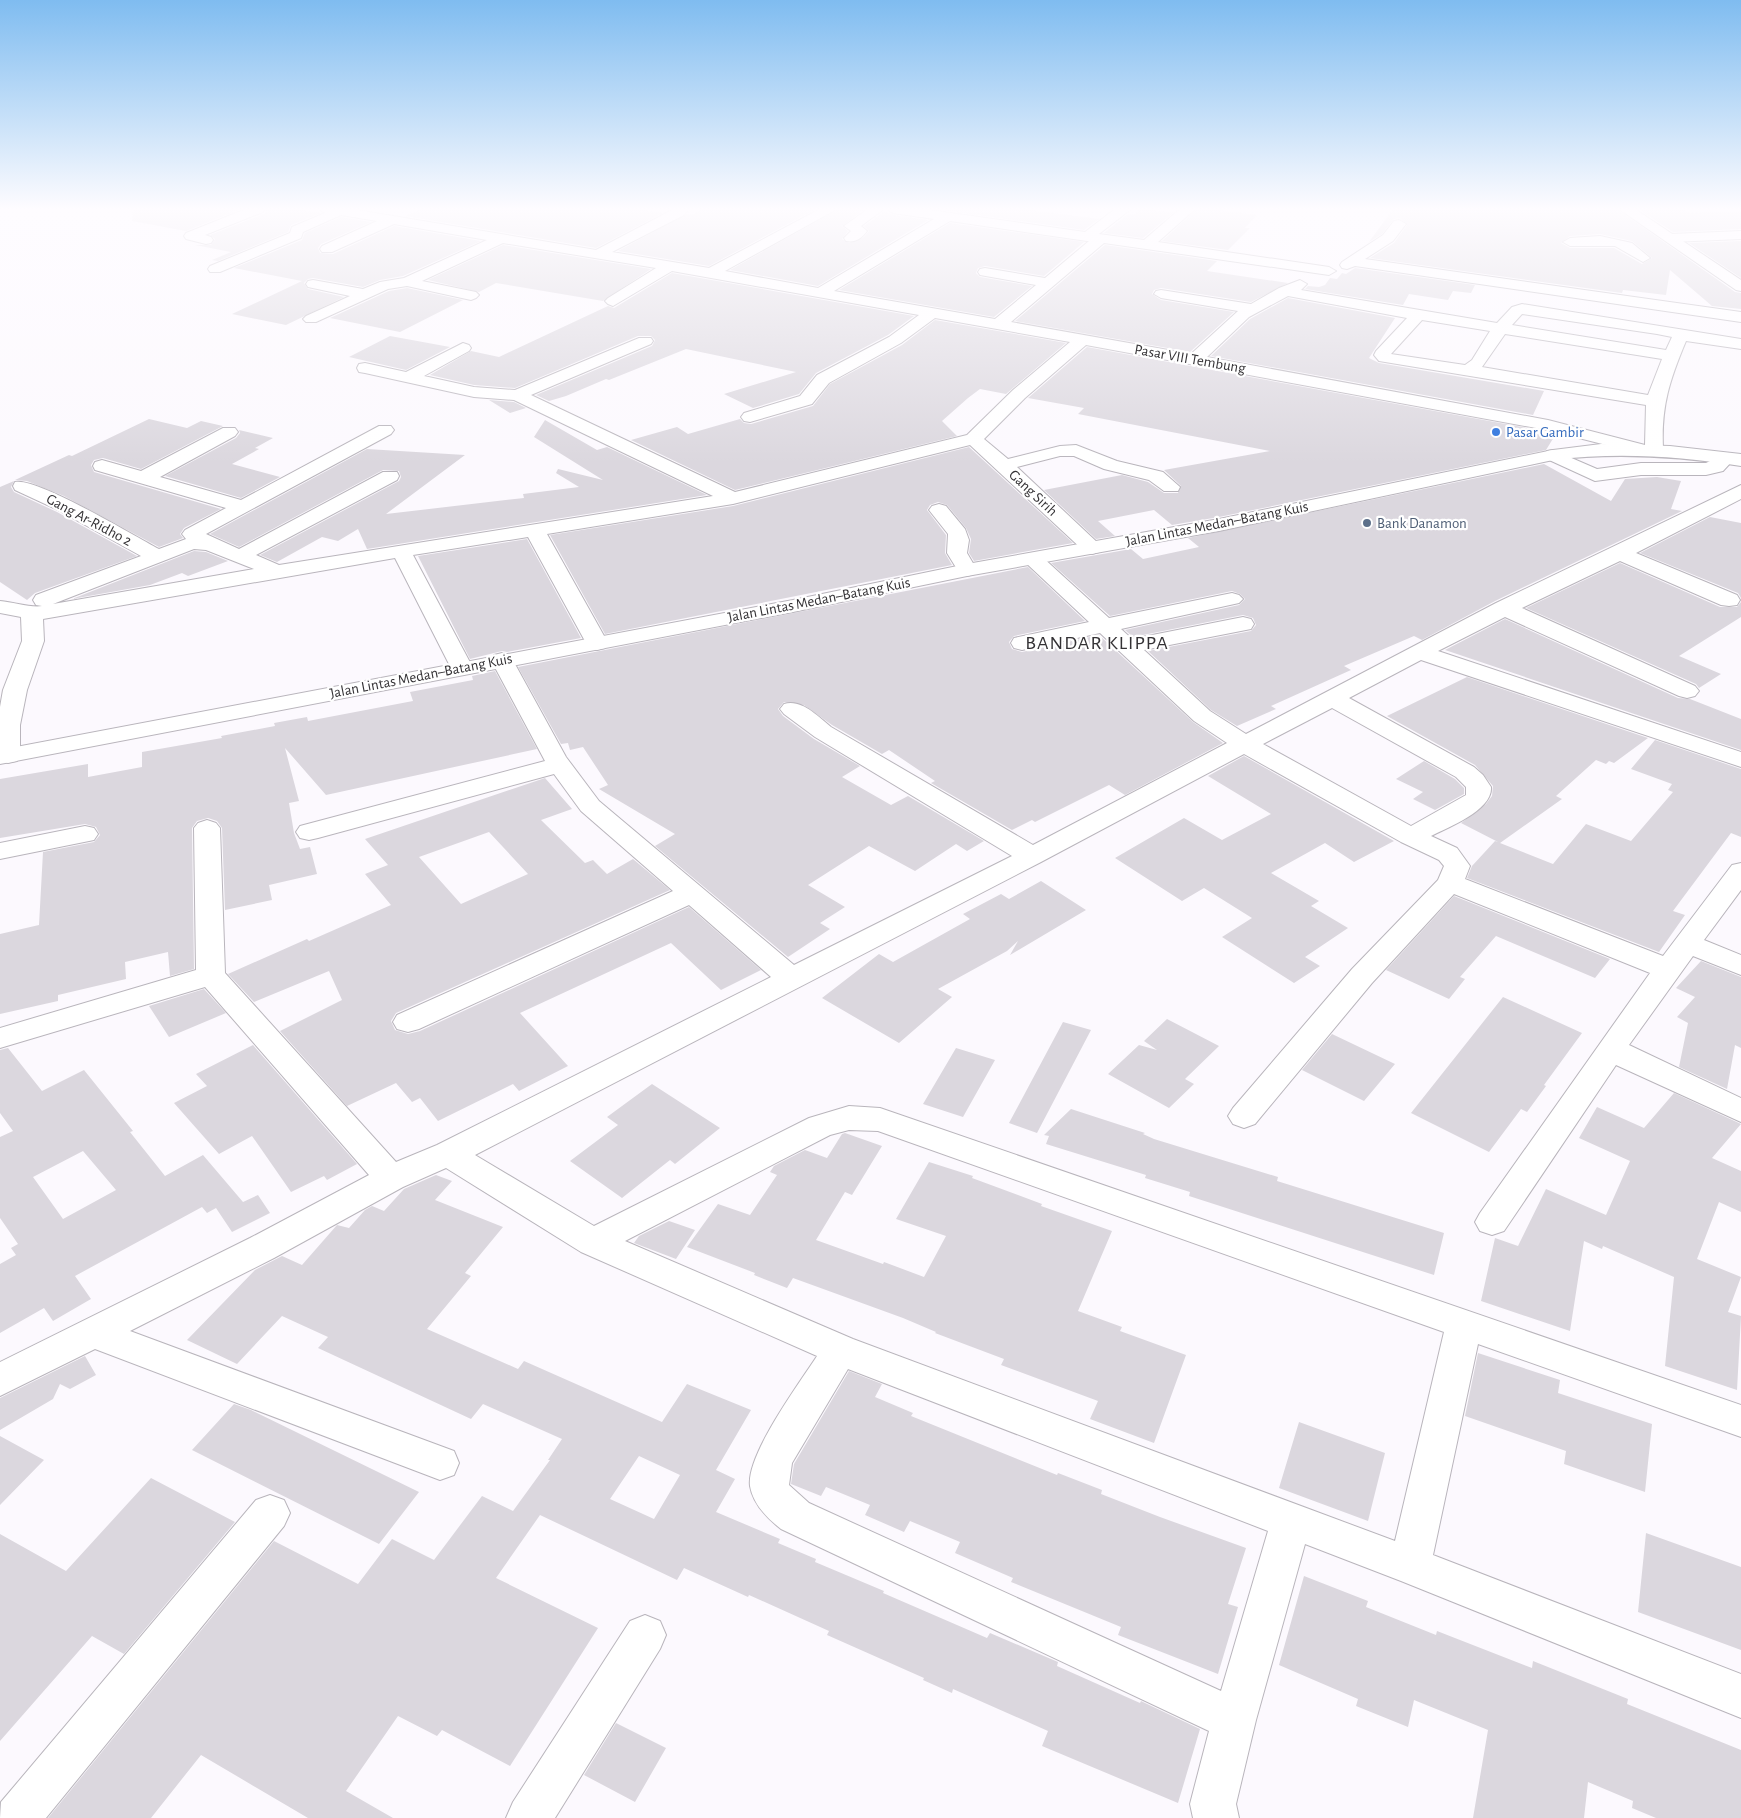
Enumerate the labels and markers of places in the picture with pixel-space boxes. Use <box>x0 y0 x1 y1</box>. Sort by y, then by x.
place label: Pasar Gambir <box>1506 425 1584 440</box>
marker: Pasar Gambir <box>1490 426 1502 438</box>
place label: Bank Danamon <box>1377 516 1467 531</box>
marker: Bank Danamon <box>1361 517 1373 529</box>

